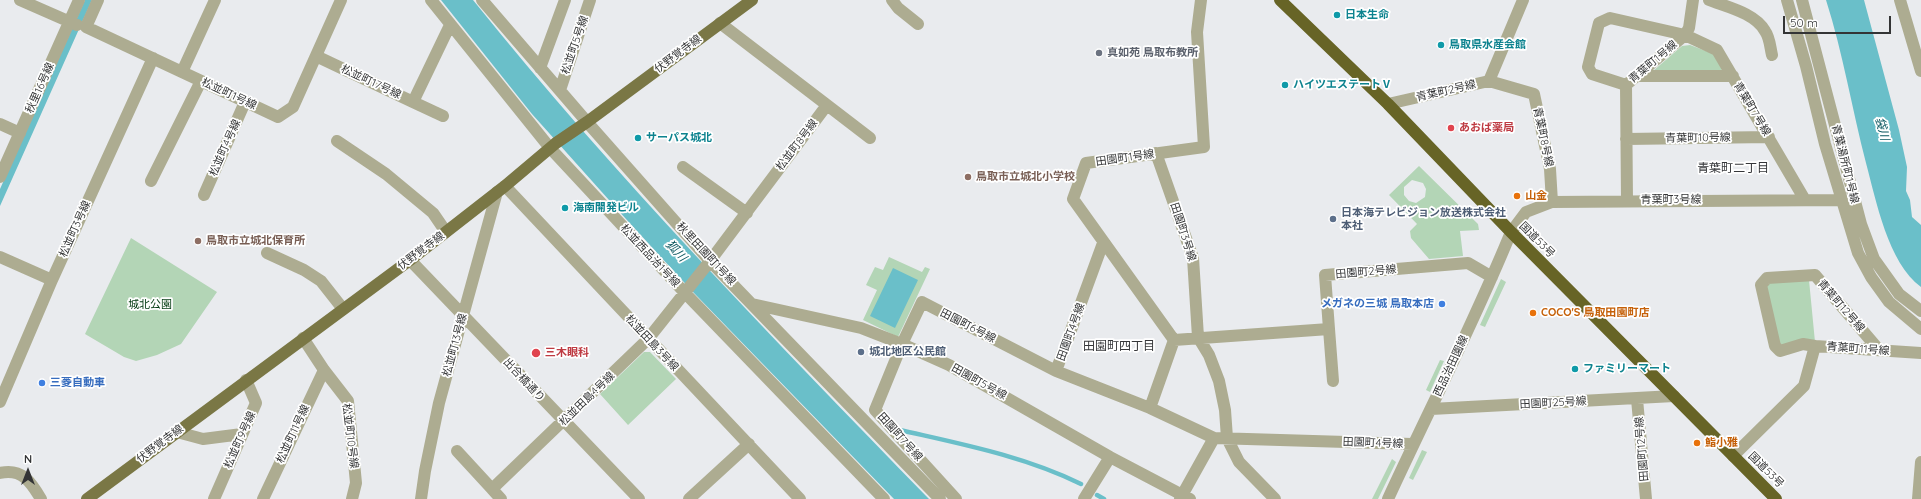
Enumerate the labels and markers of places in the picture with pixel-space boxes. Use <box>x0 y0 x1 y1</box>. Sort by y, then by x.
place label: 日本生命 <box>1345 8 1389 22</box>
marker: 日本生命 <box>1332 10 1342 20</box>
place label: 鳥取県水産会館 <box>1449 38 1526 52</box>
marker: 鳥取県水産会館 <box>1436 40 1446 50</box>
place label: 真如苑 鳥取布教所 <box>1107 46 1198 60</box>
marker: 真如苑 鳥取布教所 <box>1094 48 1104 58</box>
place label: ハイツエステートⅤ <box>1293 78 1392 92</box>
marker: ハイツエステートⅤ <box>1280 80 1290 90</box>
place label: あおば薬局 <box>1459 121 1514 135</box>
marker: あおば薬局 <box>1446 123 1456 133</box>
place label: サーパス城北 <box>646 131 712 145</box>
marker: サーパス城北 <box>633 133 643 143</box>
place label: 鳥取市立城北小学校 <box>976 170 1075 184</box>
marker: 鳥取市立城北小学校 <box>963 172 973 182</box>
place label: 山金 <box>1525 189 1547 203</box>
marker: 山金 <box>1512 191 1522 201</box>
place label: 海南開発ビル <box>573 201 639 215</box>
marker: 海南開発ビル <box>560 203 570 213</box>
place label: 日本海テレビジョン放送株式会社 本社 <box>1341 206 1506 232</box>
marker: 日本海テレビジョン放送株式会社 本社 <box>1328 214 1338 224</box>
place label: 鳥取市立城北保育所 <box>206 234 305 248</box>
marker: 鳥取市立城北保育所 <box>193 236 203 246</box>
place label: メガネの三城 鳥取本店 <box>1321 297 1434 311</box>
marker: メガネの三城 鳥取本店 <box>1437 299 1447 309</box>
place label: COCO'S 鳥取田園町店 <box>1541 306 1649 320</box>
marker: COCO'S 鳥取田園町店 <box>1528 308 1538 318</box>
place label: 城北地区公民館 <box>869 345 946 359</box>
place label: 三木眼科 <box>545 346 589 360</box>
marker: 三木眼科 <box>530 347 542 359</box>
marker: 城北地区公民館 <box>856 347 866 357</box>
place label: ファミリーマート <box>1583 362 1671 376</box>
marker: ファミリーマート <box>1570 364 1580 374</box>
place label: 三菱自動車 <box>50 376 105 390</box>
marker: 三菱自動車 <box>37 378 47 388</box>
place label: 鮨小雅 <box>1705 436 1738 450</box>
marker: 鮨小雅 <box>1692 438 1702 448</box>

